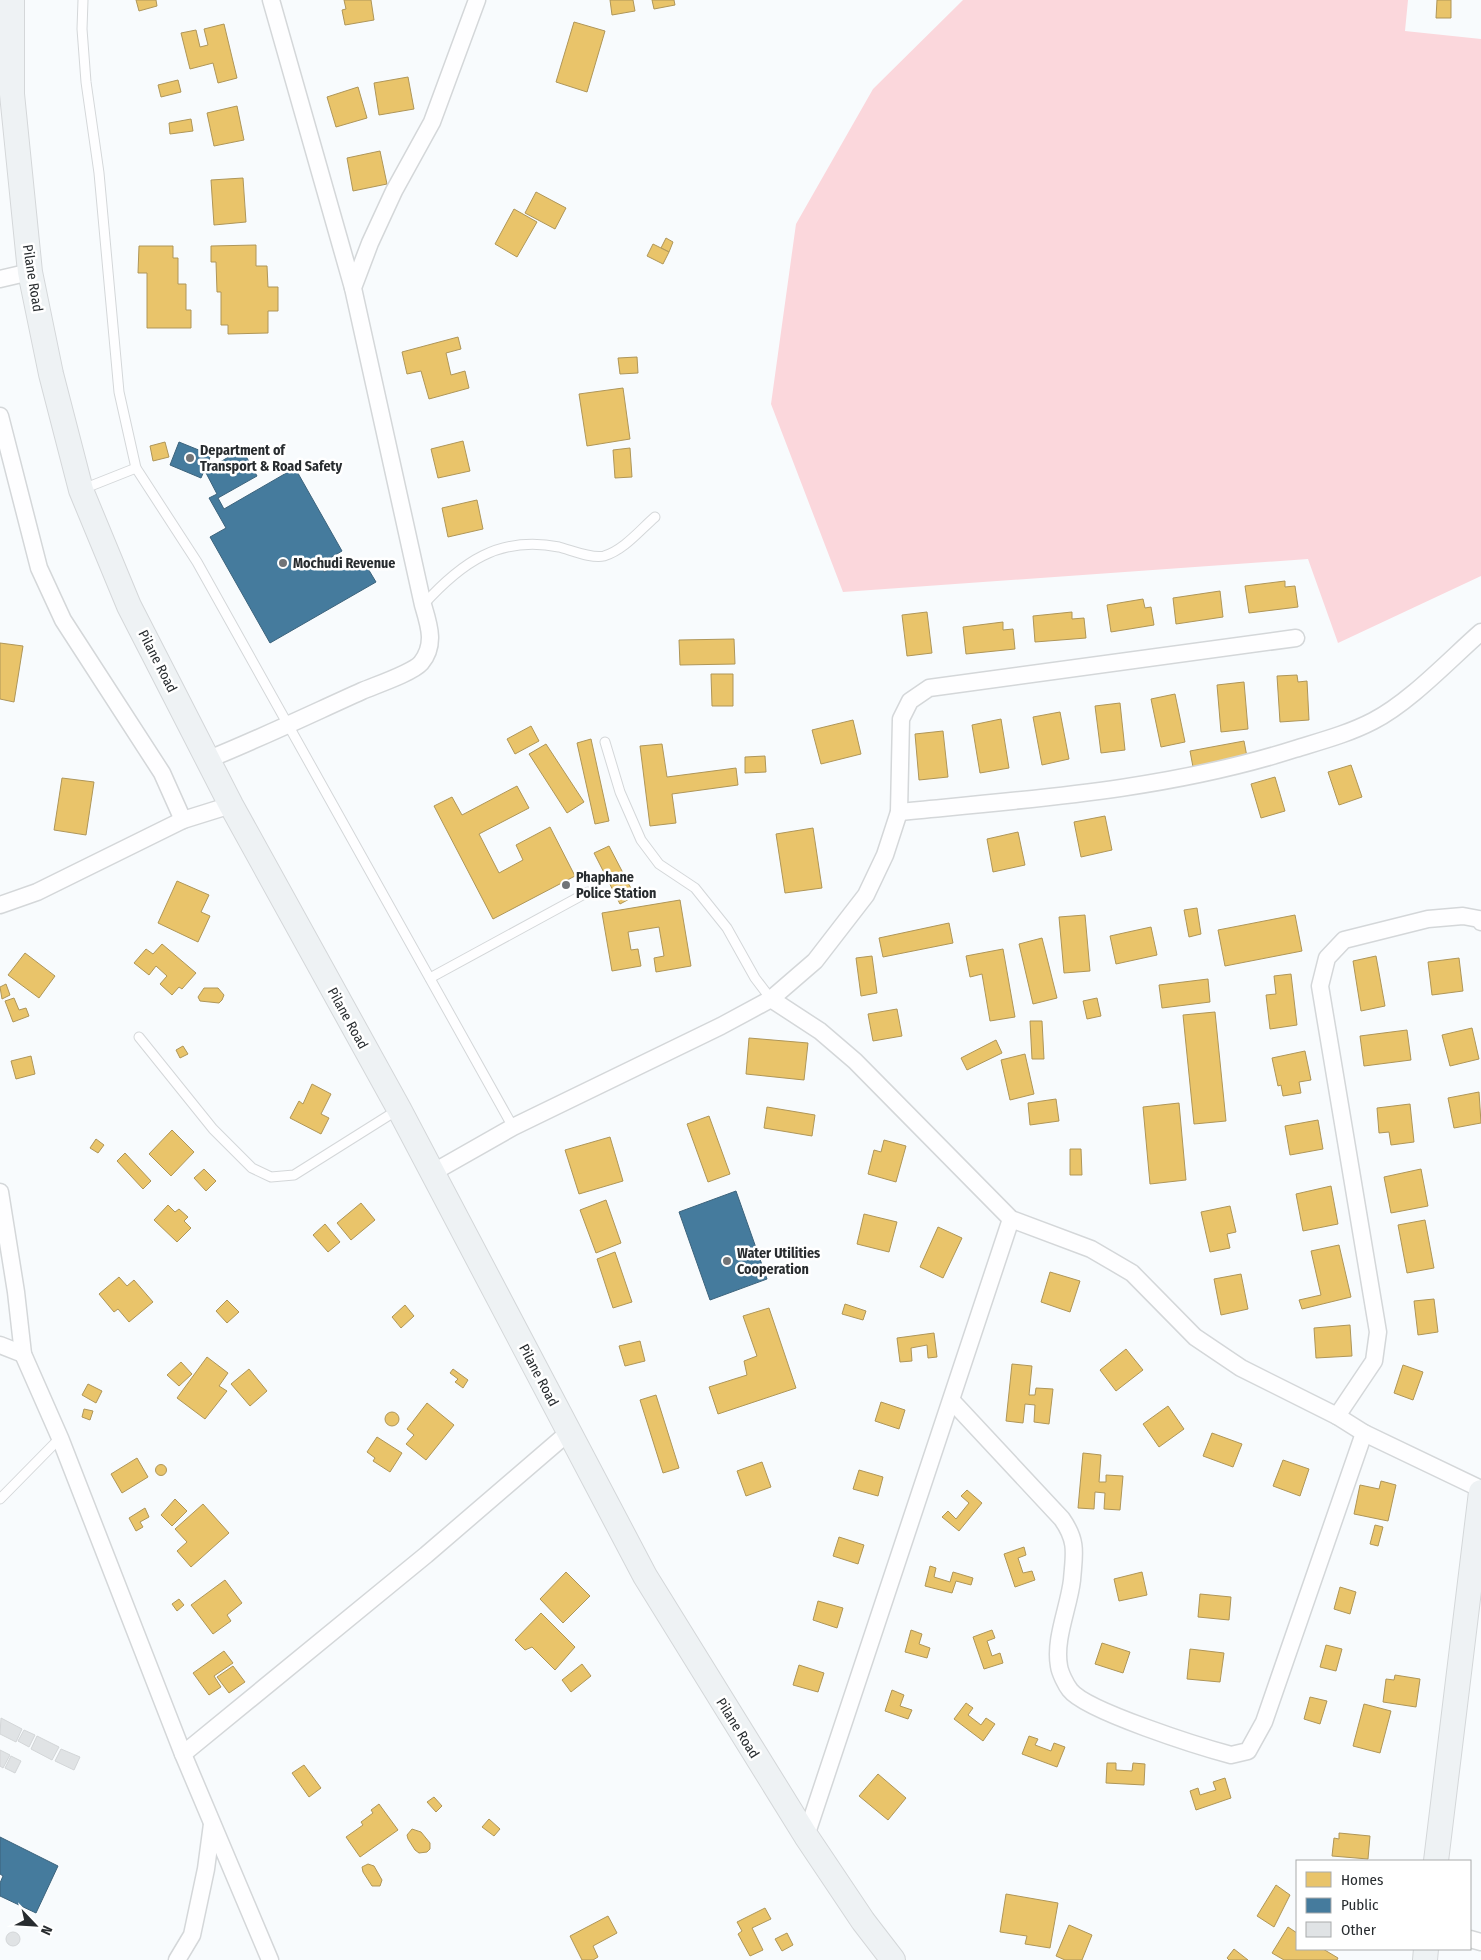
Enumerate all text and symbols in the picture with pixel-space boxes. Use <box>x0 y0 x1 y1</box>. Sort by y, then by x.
street label: Pilane Road <box>19 243 46 313</box>
place label: Department of Transport & Road Safety <box>200 442 342 475</box>
marker: Department of Transport & Road Safety <box>184 452 196 464</box>
place label: Mochudi Revenue <box>293 555 395 572</box>
marker: Mochudi Revenue <box>277 557 289 569</box>
street label: Pilane Road <box>135 627 181 695</box>
place label: Phaphane Police Station <box>576 869 656 902</box>
marker: Phaphane Police Station <box>560 879 572 891</box>
street label: Pilane Road <box>324 984 371 1052</box>
place label: Water Utilities Cooperation <box>737 1245 820 1278</box>
marker: Water Utilities Cooperation <box>721 1255 733 1267</box>
street label: Pilane Road <box>515 1341 562 1409</box>
street label: Pilane Road <box>712 1695 763 1762</box>
legend <box>1296 1860 1471 1950</box>
text: Homes <box>1341 1871 1383 1889</box>
text: Public <box>1341 1896 1379 1914</box>
north arrow <box>10 1900 60 1950</box>
text: Other <box>1341 1921 1377 1939</box>
text: N <box>37 1923 56 1938</box>

